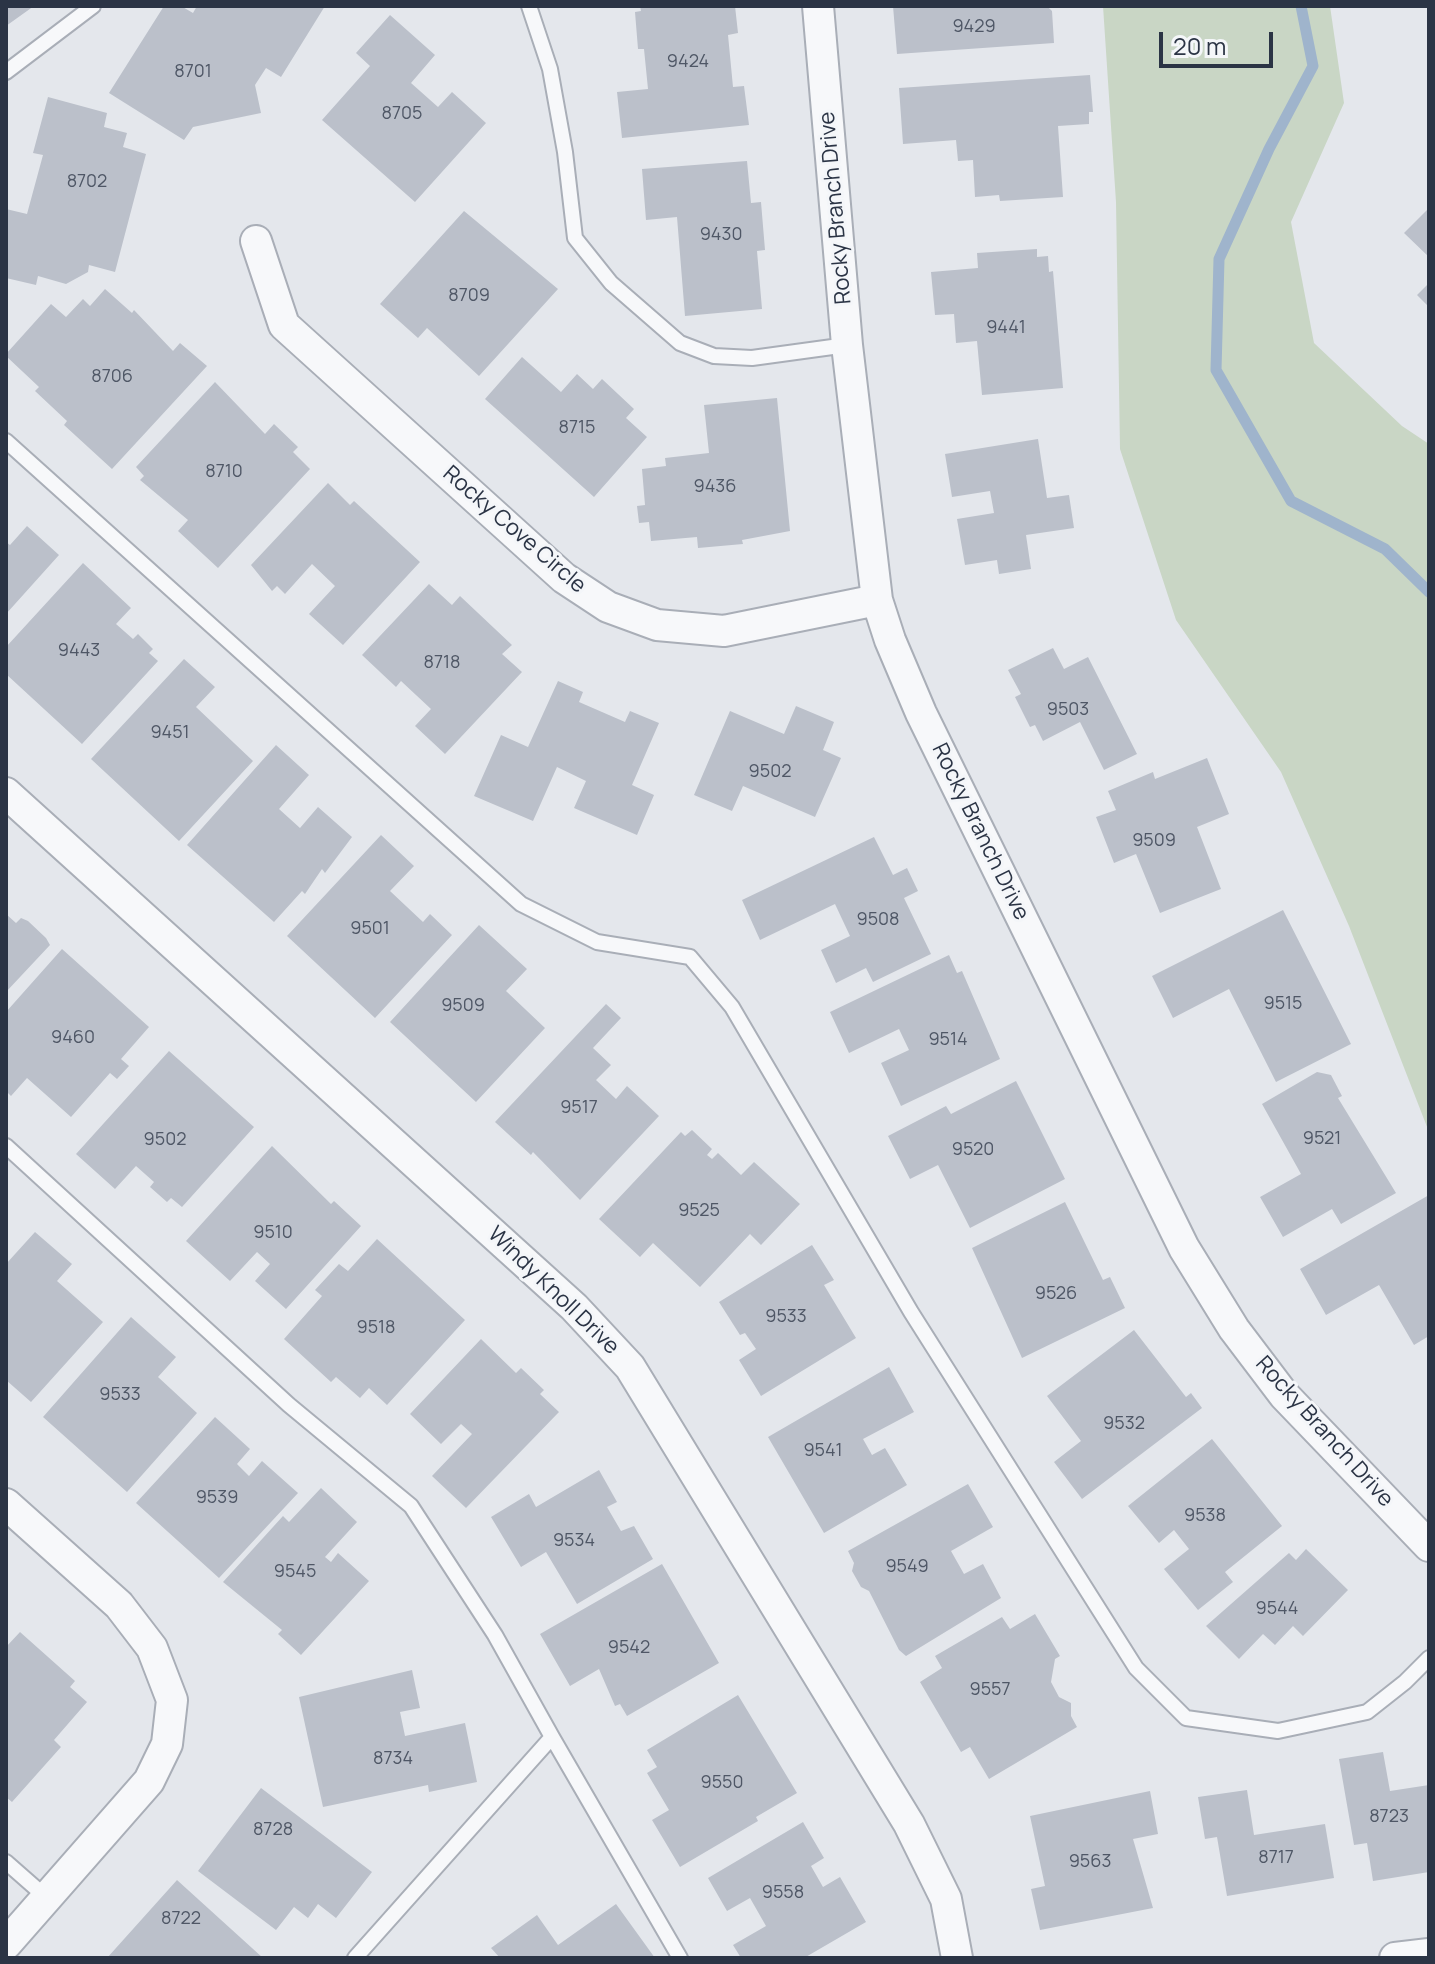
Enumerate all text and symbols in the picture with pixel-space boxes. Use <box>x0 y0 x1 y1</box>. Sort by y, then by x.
house number: 9429 <box>952 16 996 38</box>
scale bar <box>1163 16 1277 66</box>
text: 20 m <box>1173 29 1226 62</box>
house number: 9424 <box>667 51 709 73</box>
house number: 8701 <box>174 61 212 83</box>
house number: 8705 <box>382 103 422 125</box>
street label: Rocky Branch Drive <box>814 111 858 305</box>
house number: 8702 <box>67 171 107 193</box>
house number: 9430 <box>700 224 742 246</box>
house number: 8709 <box>448 285 490 307</box>
house number: 9441 <box>986 317 1026 339</box>
house number: 8706 <box>91 366 133 388</box>
house number: 8715 <box>559 417 595 439</box>
house number: 8710 <box>205 461 243 483</box>
street label: Rocky Cove Circle <box>437 461 591 599</box>
house number: 9436 <box>694 476 736 498</box>
house number: 9443 <box>58 640 100 662</box>
house number: 8718 <box>424 652 460 674</box>
house number: 9503 <box>1047 699 1089 721</box>
house number: 9451 <box>150 722 190 744</box>
street label: Rocky Branch Drive <box>926 739 1034 925</box>
house number: 9502 <box>749 761 791 783</box>
house number: 9509 <box>1132 830 1176 852</box>
house number: 9508 <box>857 909 899 931</box>
house number: 9501 <box>350 918 390 940</box>
house number: 9515 <box>1264 993 1302 1015</box>
house number: 9509 <box>441 995 485 1017</box>
house number: 9460 <box>51 1027 95 1049</box>
house number: 9514 <box>928 1029 968 1051</box>
house number: 9517 <box>560 1097 598 1119</box>
house number: 9521 <box>1303 1128 1341 1150</box>
house number: 9502 <box>144 1129 186 1151</box>
house number: 9520 <box>952 1139 994 1161</box>
house number: 9525 <box>678 1200 720 1222</box>
house number: 9510 <box>253 1222 293 1244</box>
street label: Windy Knoll Drive <box>482 1222 624 1360</box>
house number: 9526 <box>1035 1283 1077 1305</box>
house number: 9533 <box>765 1306 807 1328</box>
house number: 9518 <box>356 1317 396 1339</box>
street label: Rocky Branch Drive <box>1250 1351 1398 1513</box>
house number: 9533 <box>99 1384 141 1406</box>
house number: 9532 <box>1103 1413 1145 1435</box>
house number: 9541 <box>803 1440 843 1462</box>
house number: 9539 <box>196 1487 238 1509</box>
house number: 9538 <box>1184 1505 1226 1527</box>
house number: 9534 <box>553 1530 595 1552</box>
house number: 9549 <box>885 1556 929 1578</box>
house number: 9545 <box>274 1561 316 1583</box>
house number: 9544 <box>1256 1598 1298 1620</box>
house number: 9542 <box>608 1637 650 1659</box>
house number: 9557 <box>970 1679 1010 1701</box>
house number: 8734 <box>373 1748 413 1770</box>
house number: 9550 <box>701 1772 743 1794</box>
house number: 8723 <box>1369 1806 1409 1828</box>
house number: 8728 <box>253 1819 293 1841</box>
house number: 8717 <box>1258 1847 1294 1869</box>
house number: 9563 <box>1069 1851 1111 1873</box>
house number: 9558 <box>762 1882 804 1904</box>
house number: 8722 <box>161 1908 201 1930</box>

